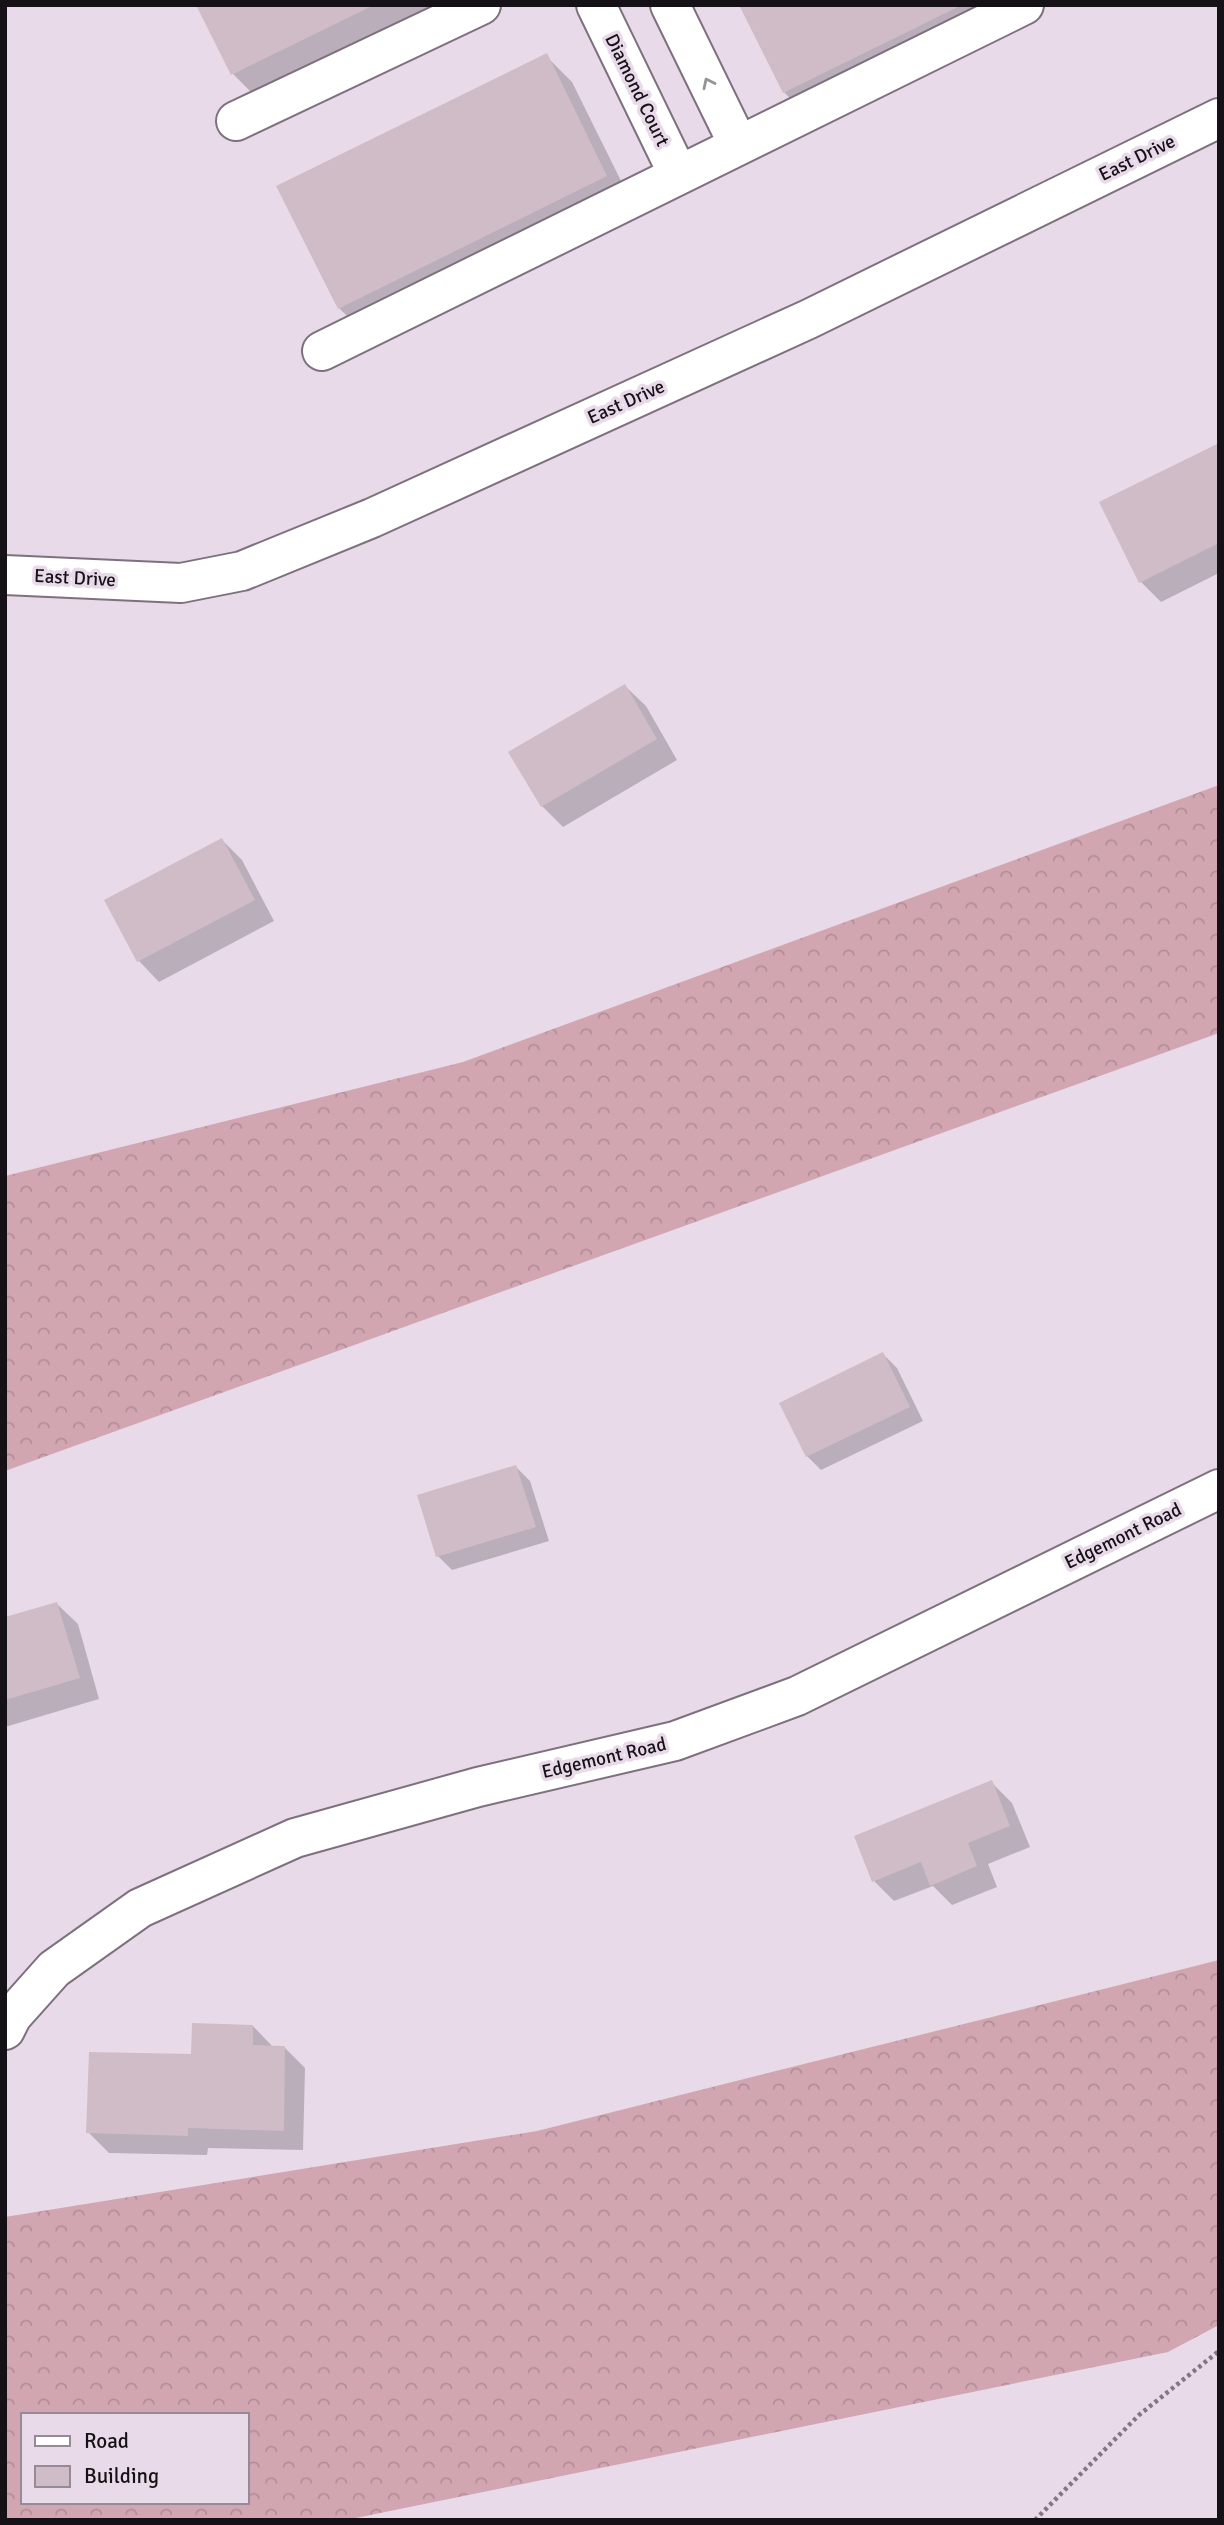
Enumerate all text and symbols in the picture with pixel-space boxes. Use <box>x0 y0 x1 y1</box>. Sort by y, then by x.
street label: Diamond Court <box>599 30 675 151</box>
one-way arrow <box>703 78 717 90</box>
street label: East Drive <box>1095 129 1179 187</box>
street label: East Drive <box>584 374 668 430</box>
street label: East Drive <box>33 564 117 592</box>
street label: Edgemont Road <box>1061 1497 1185 1575</box>
street label: Edgemont Road <box>539 1732 669 1784</box>
legend <box>21 2413 248 2504</box>
text: Road <box>84 2428 129 2454</box>
text: Building <box>84 2463 159 2489</box>

